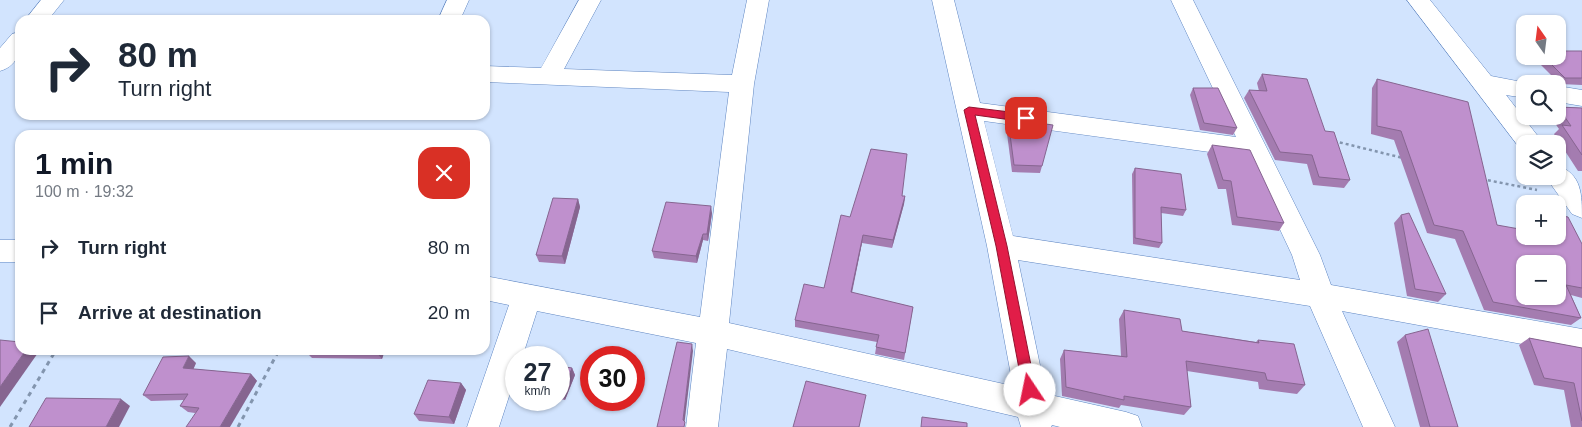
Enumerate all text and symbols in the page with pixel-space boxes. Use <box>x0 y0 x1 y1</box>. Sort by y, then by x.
north arrow <box>1516 15 1566 65</box>
map controls <box>1516 15 1566 305</box>
icon: right <box>35 35 100 100</box>
text: 80 m <box>118 35 198 74</box>
button: search <box>1516 75 1566 125</box>
text: Turn right <box>118 76 211 101</box>
pin <box>1005 97 1047 139</box>
icon: arrive <box>1012 104 1040 132</box>
button: layers <box>1516 135 1566 185</box>
text: 1 min <box>35 147 113 180</box>
button: close <box>418 147 470 199</box>
text: 100 m · 19:32 <box>35 183 134 200</box>
button: + <box>1516 195 1566 245</box>
icon: right <box>35 234 63 262</box>
text: Turn right <box>78 237 166 258</box>
text: 80 m <box>428 237 470 258</box>
button: − <box>1516 255 1566 305</box>
icon: arrive <box>35 299 63 327</box>
text: Arrive at destination <box>78 302 262 323</box>
text: 20 m <box>428 302 470 323</box>
speed limit sign: 30 <box>580 346 645 411</box>
text: 27 <box>524 358 551 386</box>
position arrow <box>1003 363 1055 415</box>
text: km/h <box>524 384 551 398</box>

